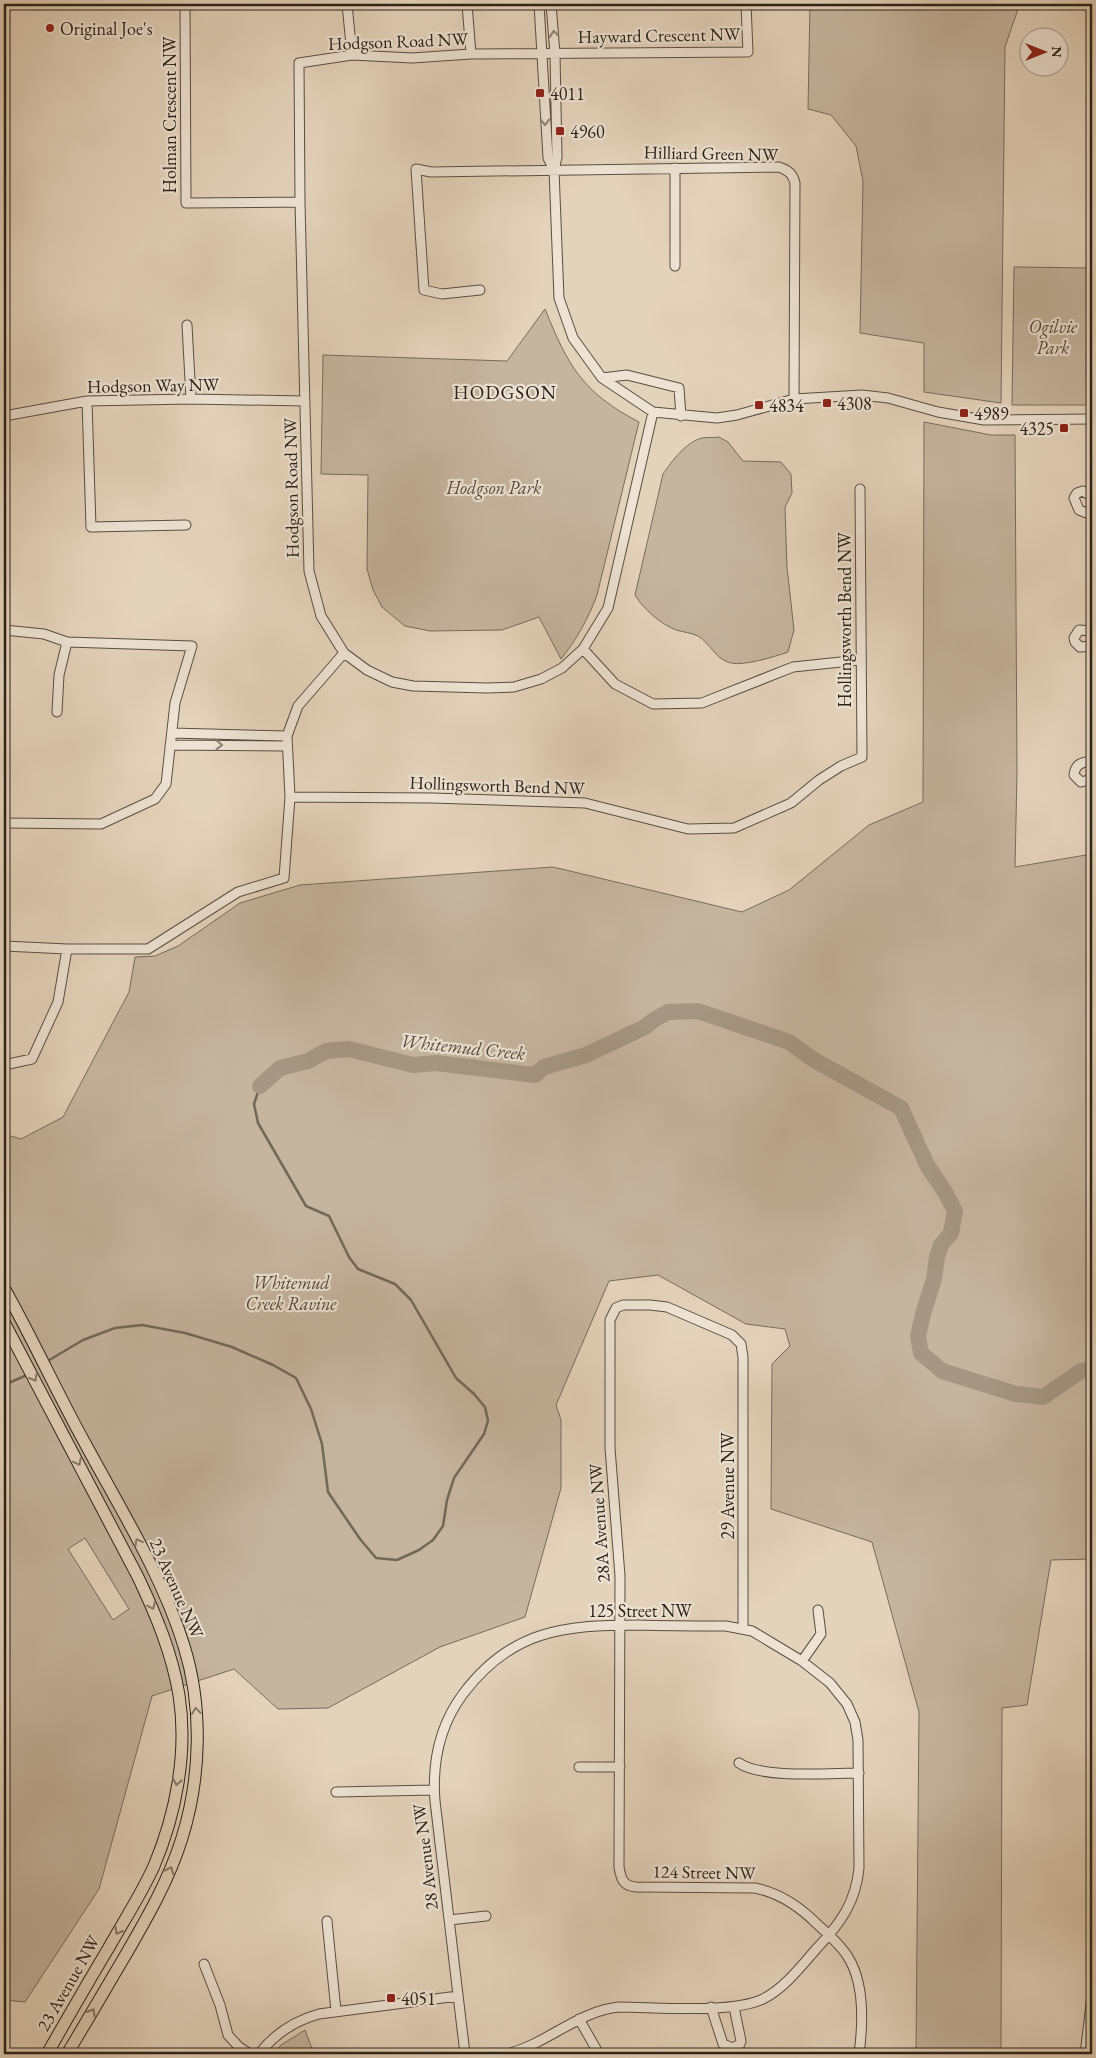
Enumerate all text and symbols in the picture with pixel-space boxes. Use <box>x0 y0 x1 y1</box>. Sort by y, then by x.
place label: Original Joe's <box>60 17 153 40</box>
marker: Original Joe's <box>44 22 56 34</box>
street label: Hayward Crescent NW <box>578 22 741 48</box>
street label: Hodgson Road NW <box>328 27 469 55</box>
north arrow <box>1018 28 1068 78</box>
one-way arrow <box>548 30 559 38</box>
street label: Holman Crescent NW <box>158 36 181 193</box>
text: N <box>1048 46 1066 58</box>
place label: 4011 <box>550 82 585 105</box>
marker: 4011 <box>534 87 546 99</box>
one-way arrow <box>540 119 550 127</box>
place label: 4960 <box>570 120 605 143</box>
marker: 4960 <box>554 125 566 137</box>
street label: Hilliard Green NW <box>643 140 779 166</box>
park label: Ogilvie Park <box>1029 315 1078 359</box>
street label: Hodgson Way NW <box>87 372 220 398</box>
district label: HODGSON <box>453 380 557 405</box>
place label: 4308 <box>837 392 872 415</box>
place label: 4834 <box>769 394 804 417</box>
marker: 4308 <box>821 397 833 409</box>
marker: 4834 <box>753 399 765 411</box>
place label: 4989 <box>974 402 1009 425</box>
marker: 4989 <box>958 407 970 419</box>
street label: Hodgson Road NW <box>278 417 304 558</box>
place label: 4325 <box>1019 417 1054 440</box>
marker: 4325 <box>1058 422 1070 434</box>
park label: Hodgson Park <box>446 476 541 500</box>
street label: Hollingsworth Bend NW <box>833 532 856 708</box>
one-way arrow <box>216 740 223 750</box>
street label: Hollingsworth Bend NW <box>409 770 585 800</box>
water label: Whitemud Creek <box>399 1028 527 1066</box>
park label: Whitemud Creek Ravine <box>245 1271 337 1315</box>
one-way arrow <box>28 1373 38 1382</box>
street label: 29 Avenue NW <box>716 1432 739 1539</box>
one-way arrow <box>72 1456 82 1465</box>
street label: 28A Avenue NW <box>583 1462 615 1583</box>
street label: 23 Avenue NW <box>145 1534 209 1642</box>
one-way arrow <box>134 1538 144 1547</box>
street label: 125 Street NW <box>588 1599 692 1622</box>
one-way arrow <box>145 1601 156 1610</box>
one-way arrow <box>191 1707 202 1715</box>
one-way arrow <box>173 1777 183 1786</box>
street label: 28 Avenue NW <box>407 1802 443 1911</box>
street label: 124 Street NW <box>652 1860 756 1884</box>
one-way arrow <box>164 1866 174 1874</box>
one-way arrow <box>114 1926 124 1935</box>
street label: 23 Avenue NW <box>31 1931 105 2035</box>
place label: 4051 <box>401 1987 436 2010</box>
marker: 4051 <box>385 1992 397 2004</box>
one-way arrow <box>86 2009 96 2018</box>

